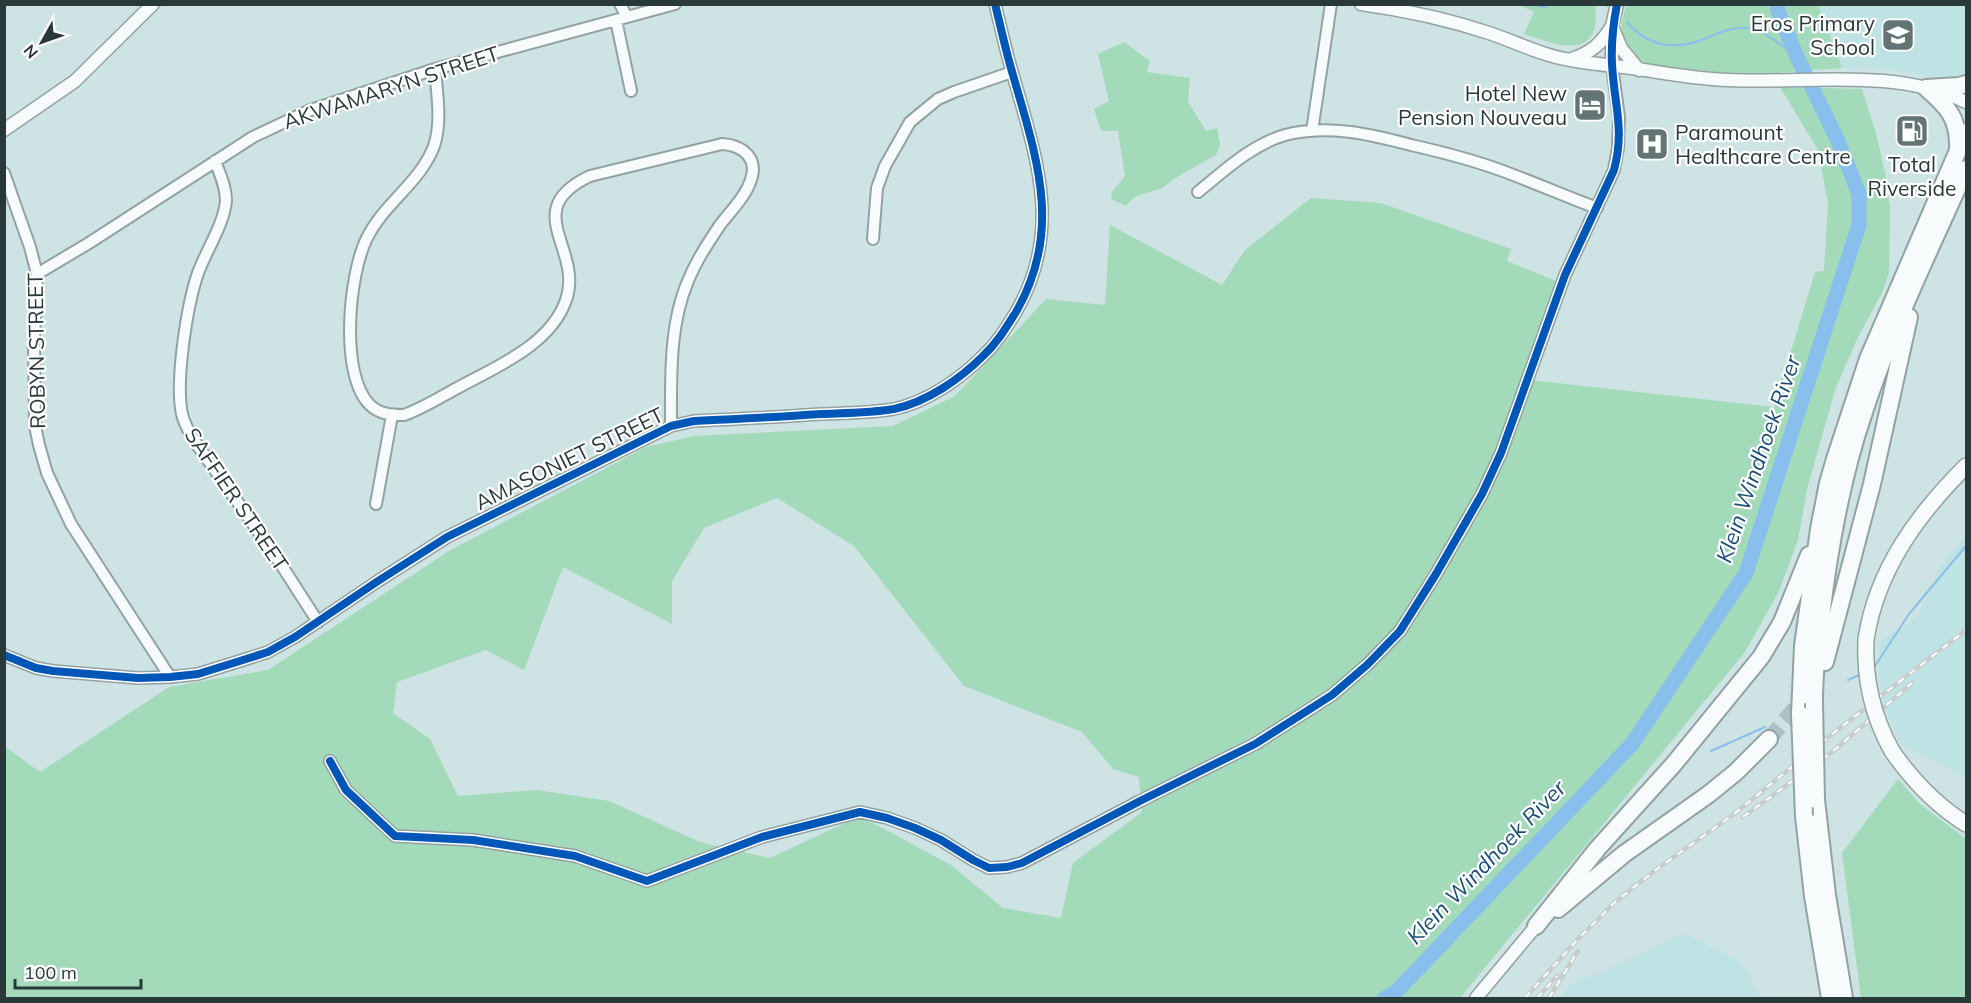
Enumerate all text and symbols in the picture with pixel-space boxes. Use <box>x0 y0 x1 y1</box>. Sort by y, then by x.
place label: Eros Primary School <box>1751 10 1875 60</box>
north arrow <box>12 12 72 72</box>
school or university icon: Eros Primary School <box>1880 17 1916 53</box>
street label: AKWAMARYN STREET <box>280 40 502 134</box>
text: N <box>19 41 42 63</box>
place label: Hotel New Pension Nouveau <box>1398 80 1567 130</box>
hotel icon: Hotel New Pension Nouveau <box>1572 87 1608 123</box>
fuel station icon: Total Riverside <box>1894 113 1930 149</box>
place label: Paramount Healthcare Centre <box>1675 119 1851 169</box>
hospital icon: Paramount Healthcare Centre <box>1634 126 1670 162</box>
place label: Total Riverside <box>1868 151 1956 201</box>
street label: ROBYN STREET <box>22 273 50 429</box>
water label: Klein Windhoek River <box>1709 351 1807 566</box>
street label: AMASONIET STREET <box>470 401 668 515</box>
street label: SAFFIER STREET <box>180 423 295 576</box>
water label: Klein Windhoek River <box>1400 773 1572 950</box>
scale bar <box>15 952 141 990</box>
text: 100 m <box>24 961 77 984</box>

